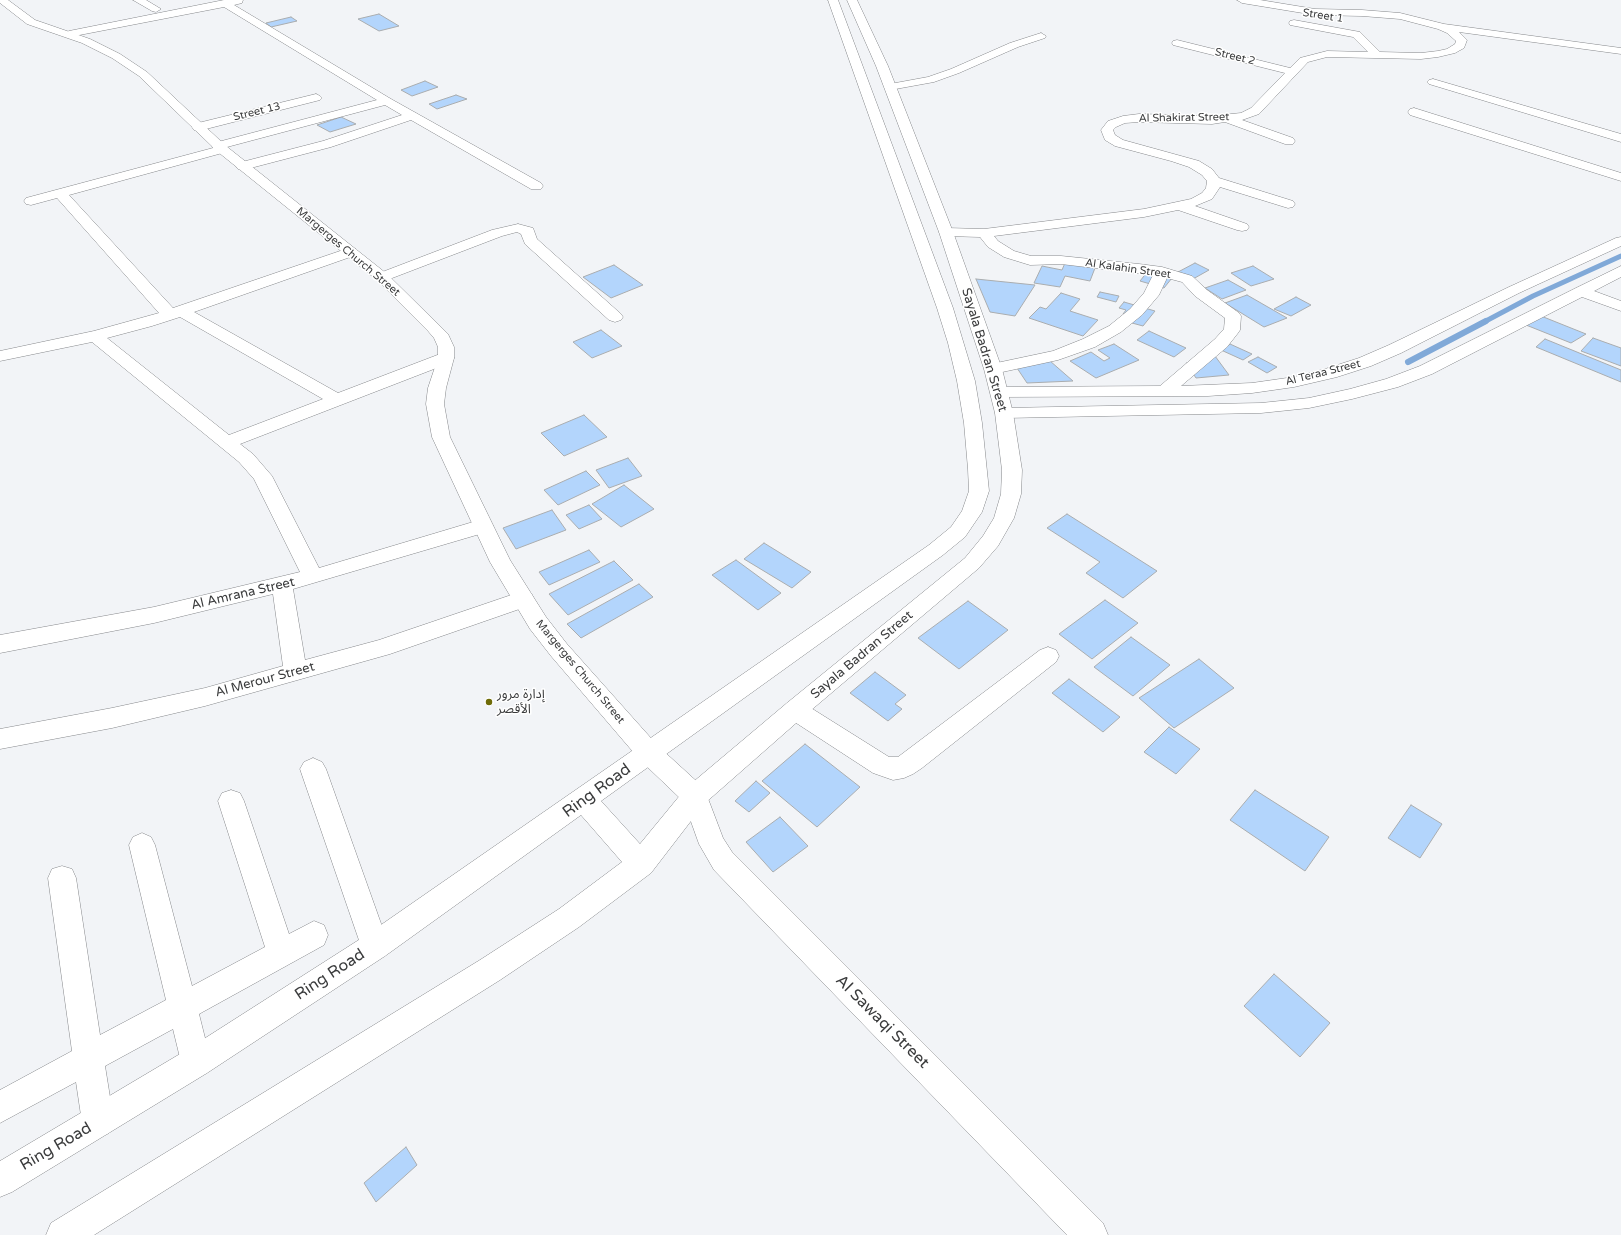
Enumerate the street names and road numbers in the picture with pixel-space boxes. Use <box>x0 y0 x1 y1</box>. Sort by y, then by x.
street label: Street 1 <box>1302 6 1344 26</box>
street label: Street 2 <box>1213 46 1257 68</box>
street label: Street 13 <box>232 100 282 124</box>
street label: Al Shakirat Street <box>1138 111 1230 125</box>
street label: Margerges Church Street <box>293 205 403 299</box>
street label: Al Kalahin Street <box>1084 256 1172 282</box>
street label: Sayala Badran Street <box>958 286 1010 414</box>
street label: Al Teraa Street <box>1284 357 1362 389</box>
street label: Al Amrana Street <box>190 574 296 614</box>
street label: Sayala Badran Street <box>808 608 916 702</box>
street label: Margerges Church Street <box>533 617 627 727</box>
street label: Al Merour Street <box>214 659 316 701</box>
street label: Ring Road <box>559 760 635 822</box>
street label: Ring Road <box>291 945 369 1005</box>
street label: Al Sawaqi Street <box>831 971 933 1073</box>
street label: Ring Road <box>17 1119 95 1175</box>

